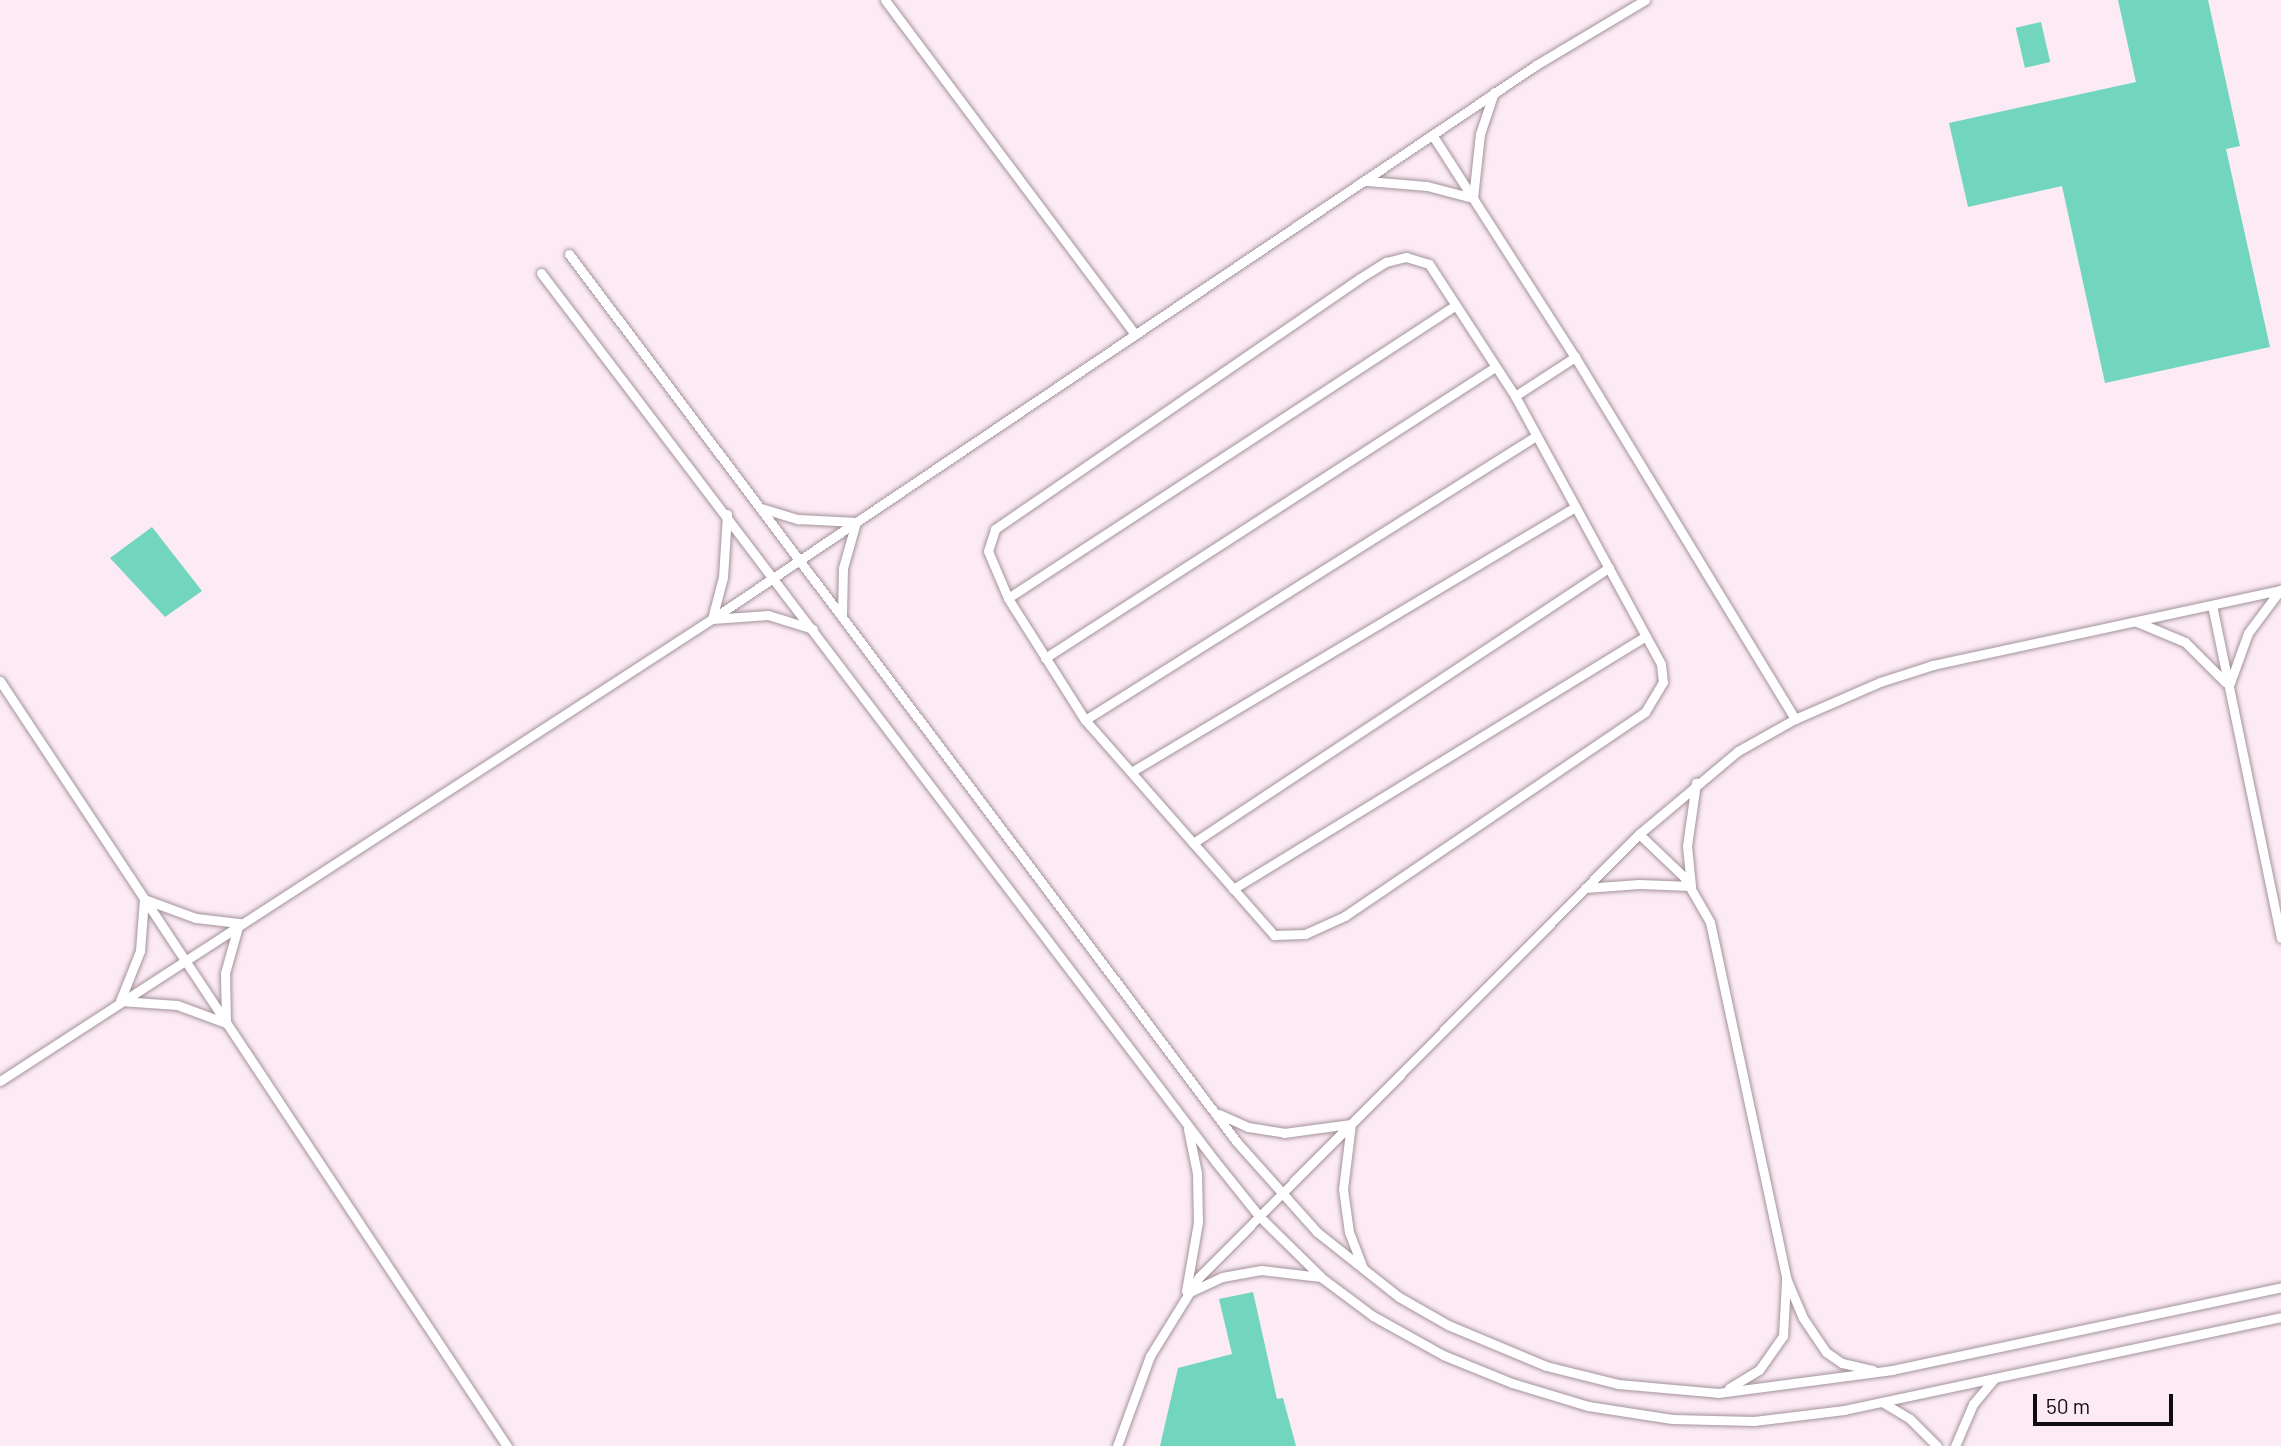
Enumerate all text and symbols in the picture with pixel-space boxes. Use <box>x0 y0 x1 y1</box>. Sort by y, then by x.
scale bar <box>2036 1380 2176 1424</box>
text: 50 m <box>2046 1393 2090 1418</box>

